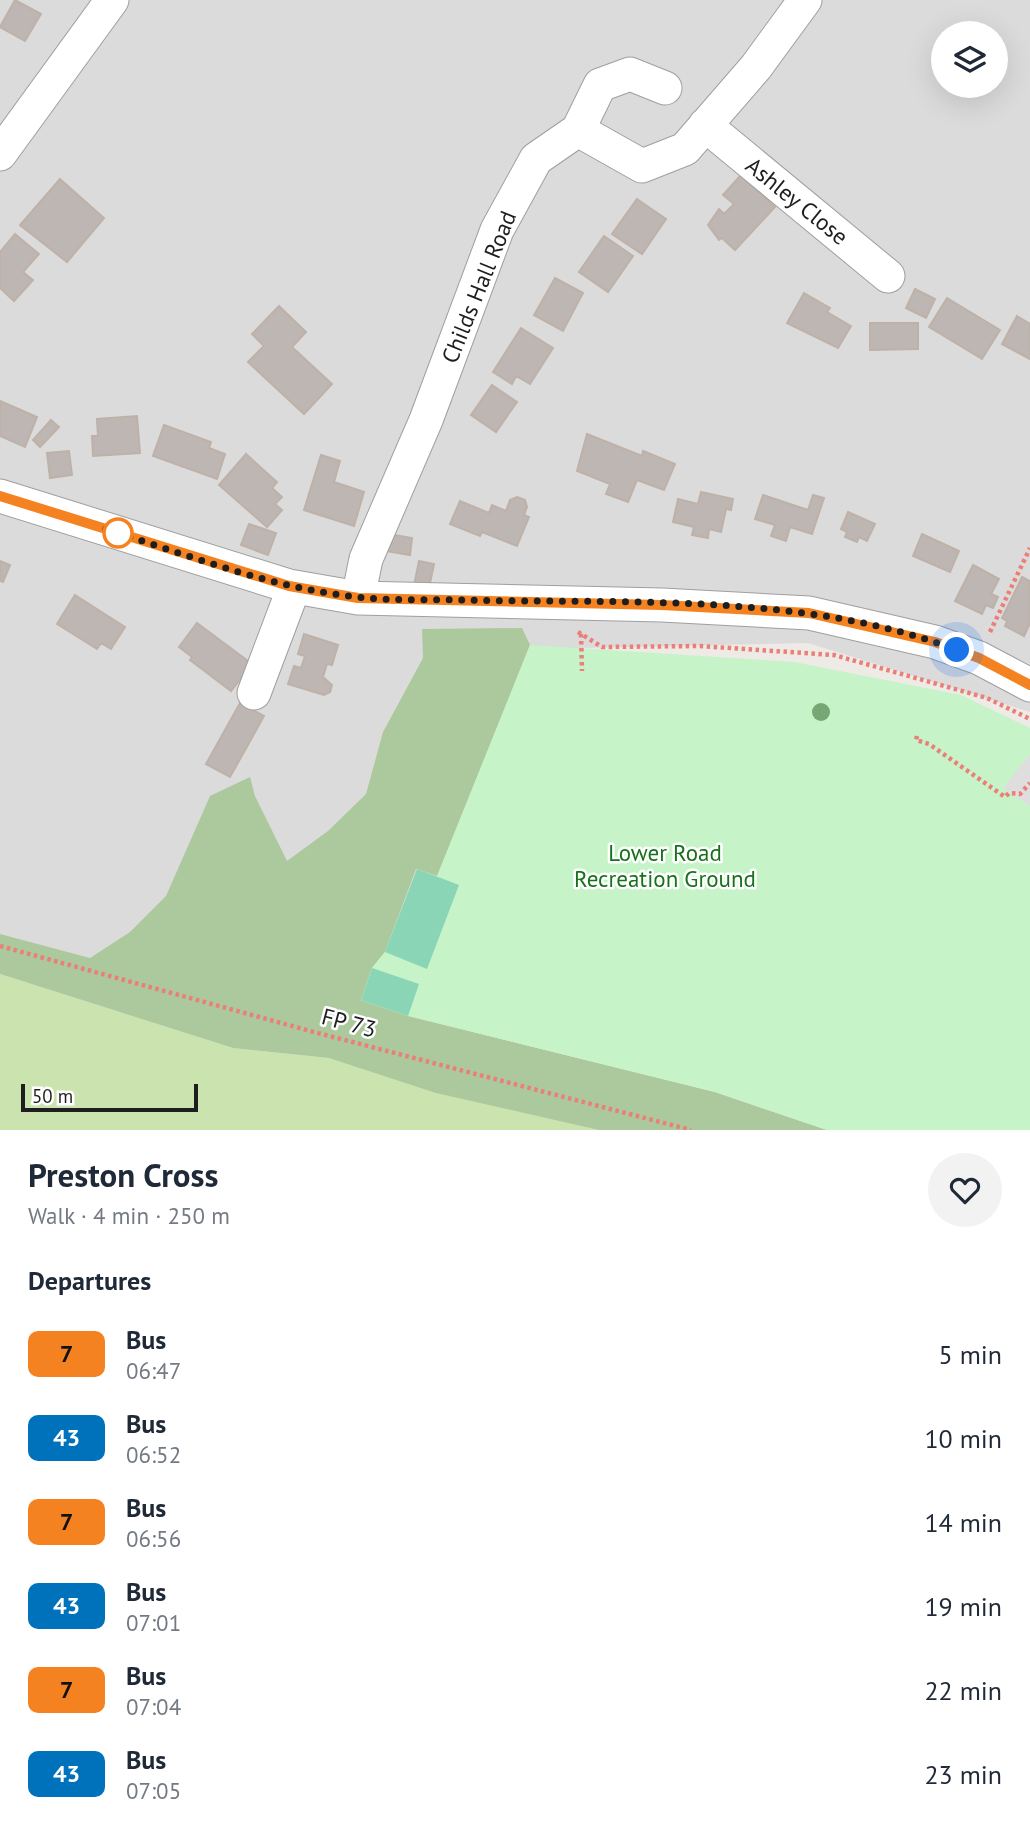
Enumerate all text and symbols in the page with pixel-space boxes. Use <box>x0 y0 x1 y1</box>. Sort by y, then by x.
map controls <box>931 21 1008 98</box>
button: layers <box>931 21 1008 98</box>
street label: Ashley Close <box>740 151 854 251</box>
street label: Childs Hall Road <box>435 206 522 367</box>
unlabelled marker <box>103 518 133 548</box>
your location <box>939 632 974 667</box>
park label: Lower Road Recreation Ground <box>574 838 756 893</box>
street label: FP 73 <box>319 1001 379 1044</box>
scale bar <box>21 1081 198 1113</box>
text: 50 m <box>32 1084 73 1108</box>
text: Preston Cross <box>28 1153 218 1196</box>
button: heart <box>928 1153 1002 1227</box>
text: Walk · 4 min · 250 m <box>28 1201 230 1230</box>
text: Departures <box>28 1264 151 1297</box>
text: Bus <box>126 1323 166 1356</box>
text: 7 <box>60 1338 73 1369</box>
text: 5 min <box>939 1338 1002 1371</box>
text: 06:47 <box>126 1356 181 1385</box>
text: Bus <box>126 1407 166 1440</box>
text: 43 <box>53 1422 80 1453</box>
text: 10 min <box>924 1422 1002 1455</box>
text: 06:52 <box>126 1440 181 1469</box>
text: Bus <box>126 1491 166 1524</box>
text: 7 <box>60 1506 73 1537</box>
text: 14 min <box>924 1506 1002 1539</box>
text: 06:56 <box>126 1524 181 1553</box>
text: Bus <box>126 1575 166 1608</box>
text: 43 <box>53 1590 80 1621</box>
text: 19 min <box>924 1590 1002 1623</box>
text: 07:01 <box>126 1608 181 1637</box>
text: Bus <box>126 1659 166 1692</box>
text: 7 <box>60 1674 73 1705</box>
text: 22 min <box>924 1674 1002 1707</box>
text: 07:04 <box>126 1692 181 1721</box>
text: Bus <box>126 1743 166 1776</box>
text: 43 <box>53 1758 80 1789</box>
text: 23 min <box>924 1758 1002 1791</box>
text: 07:05 <box>126 1776 181 1805</box>

